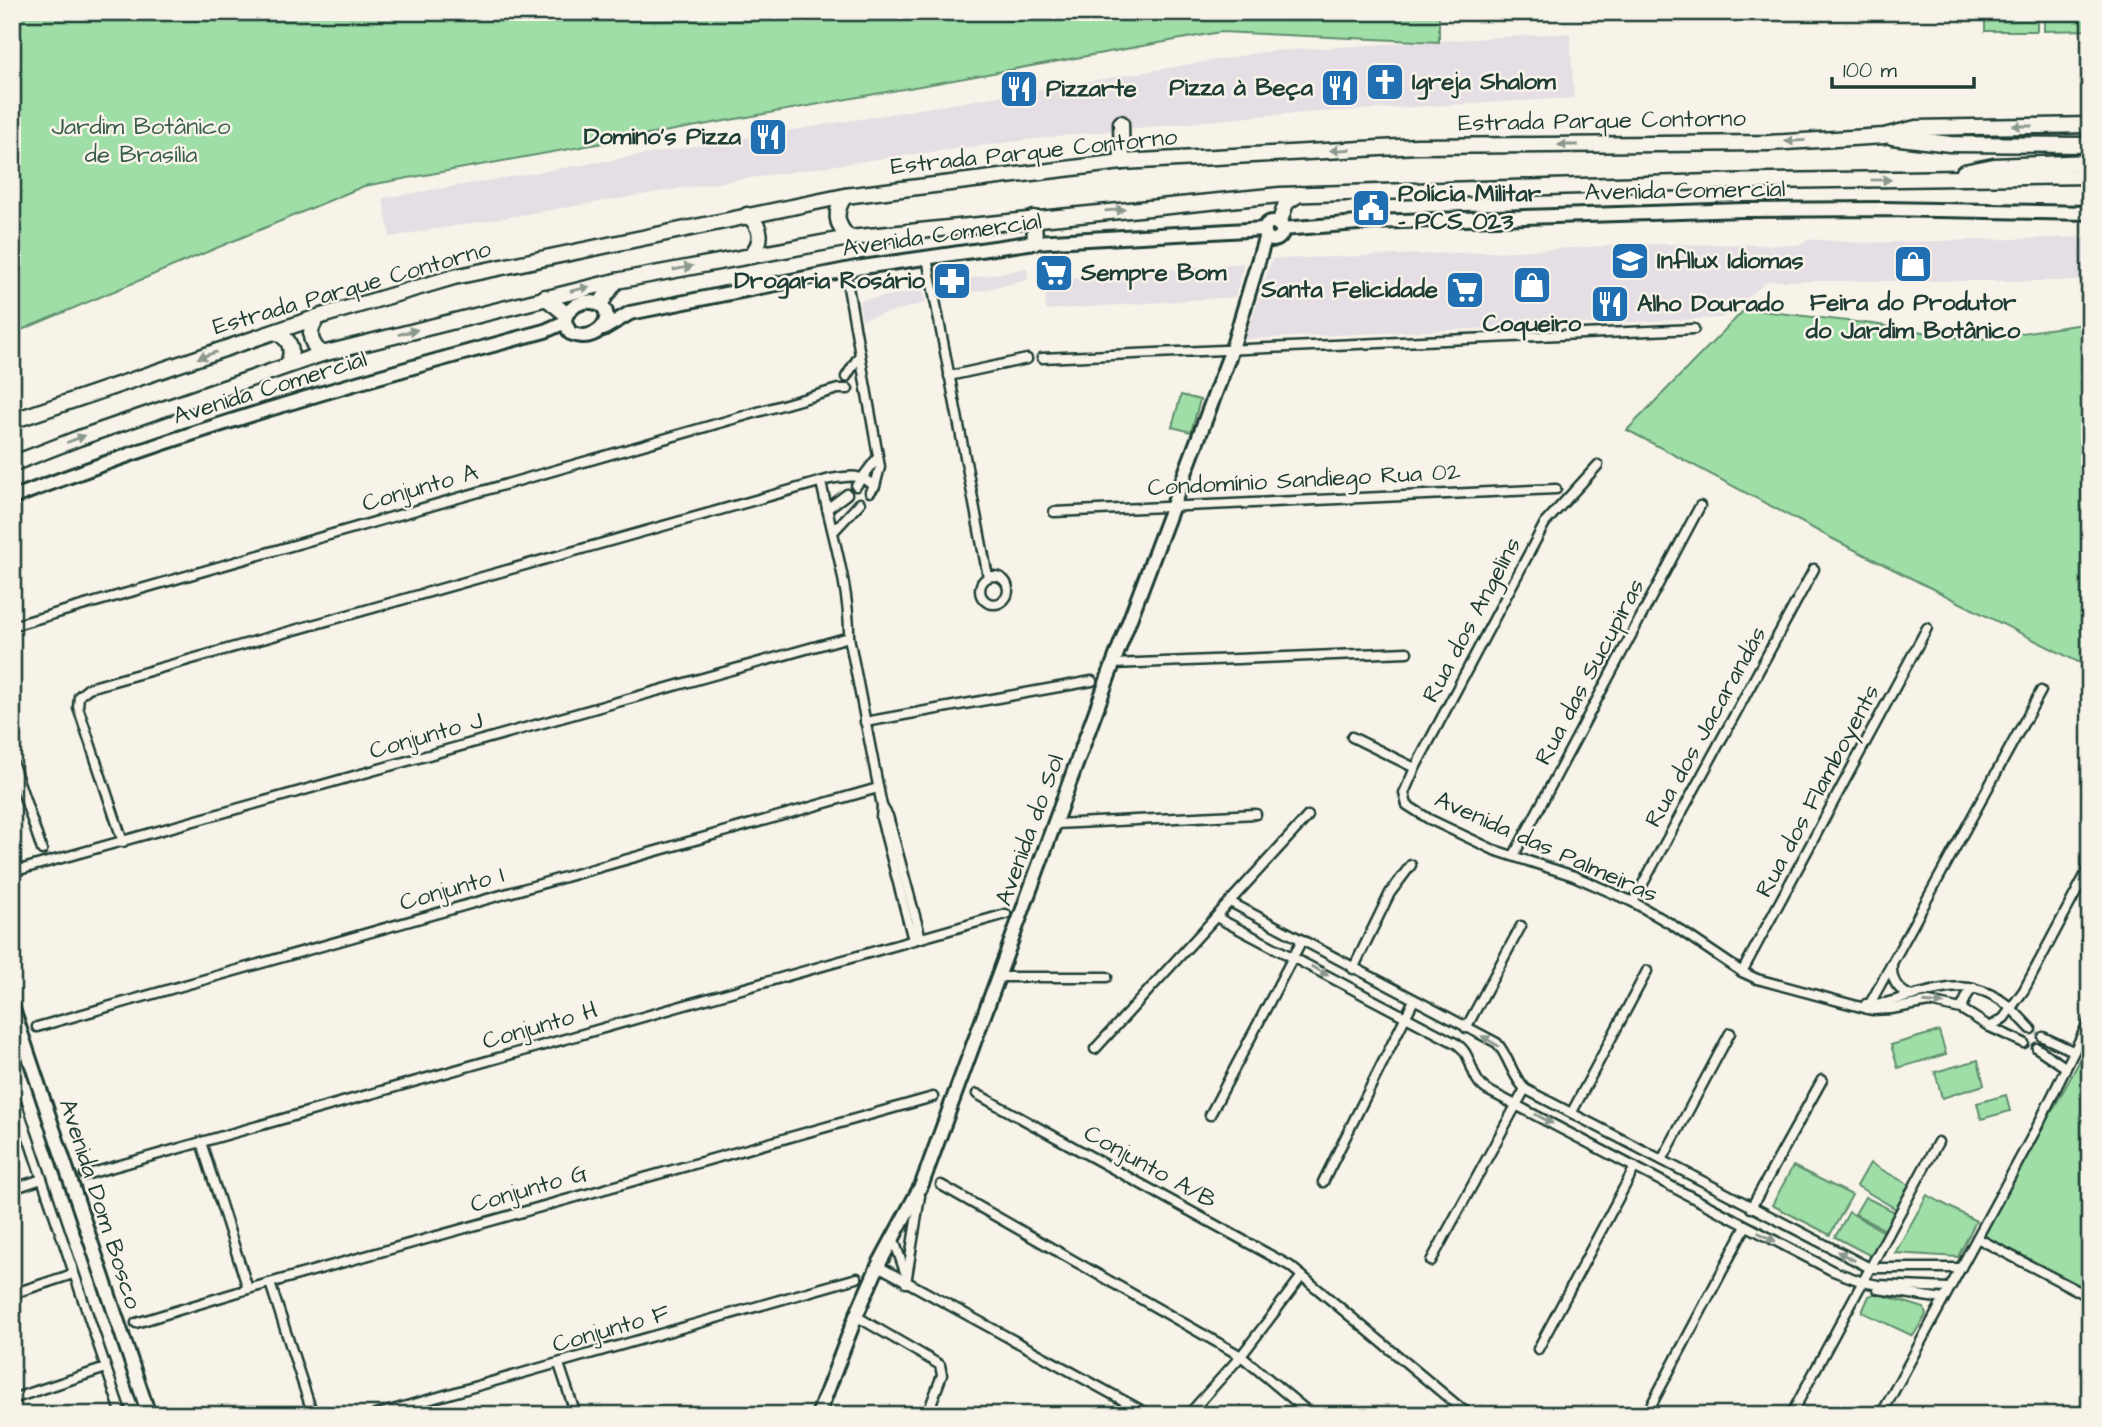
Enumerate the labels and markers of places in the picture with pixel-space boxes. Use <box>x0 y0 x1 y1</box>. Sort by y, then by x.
church icon: Igreja Shalom <box>1364 61 1406 103</box>
place label: Igreja Shalom <box>1412 65 1556 100</box>
restaurant icon: Pizza à Beça <box>1319 67 1361 109</box>
restaurant icon: Pizzarte <box>998 68 1040 110</box>
place label: Pizza à Beça <box>1169 71 1314 105</box>
place label: Pizzarte <box>1046 72 1137 106</box>
restaurant icon: Domino's Pizza <box>747 116 789 158</box>
place label: Domino's Pizza <box>584 120 742 154</box>
place label: Polícia Militar - PCS 023 <box>1398 177 1542 239</box>
public building icon: Polícia Militar - PCS 023 <box>1350 187 1392 229</box>
school or university icon: Infllux Idiomas <box>1609 240 1651 282</box>
shop icon: Feira do Produtor do Jardim Botânico <box>1892 243 1934 285</box>
place label: Infllux Idiomas <box>1657 244 1804 278</box>
supermarket icon: Sempre Bom <box>1033 252 1075 294</box>
place label: Sempre Bom <box>1080 256 1227 290</box>
pharmacy icon: Drogaria Rosário <box>931 260 973 302</box>
place label: Drogaria Rosário <box>734 264 926 299</box>
shop icon: Coqueiro <box>1511 264 1553 306</box>
supermarket icon: Santa Felicidade <box>1444 269 1486 311</box>
place label: Santa Felicidade <box>1260 273 1438 307</box>
restaurant icon: Alho Dourado <box>1589 283 1631 325</box>
place label: Feira do Produtor do Jardim Botânico <box>1805 286 2021 348</box>
place label: Alho Dourado <box>1637 287 1784 321</box>
place label: Coqueiro <box>1483 307 1582 341</box>

